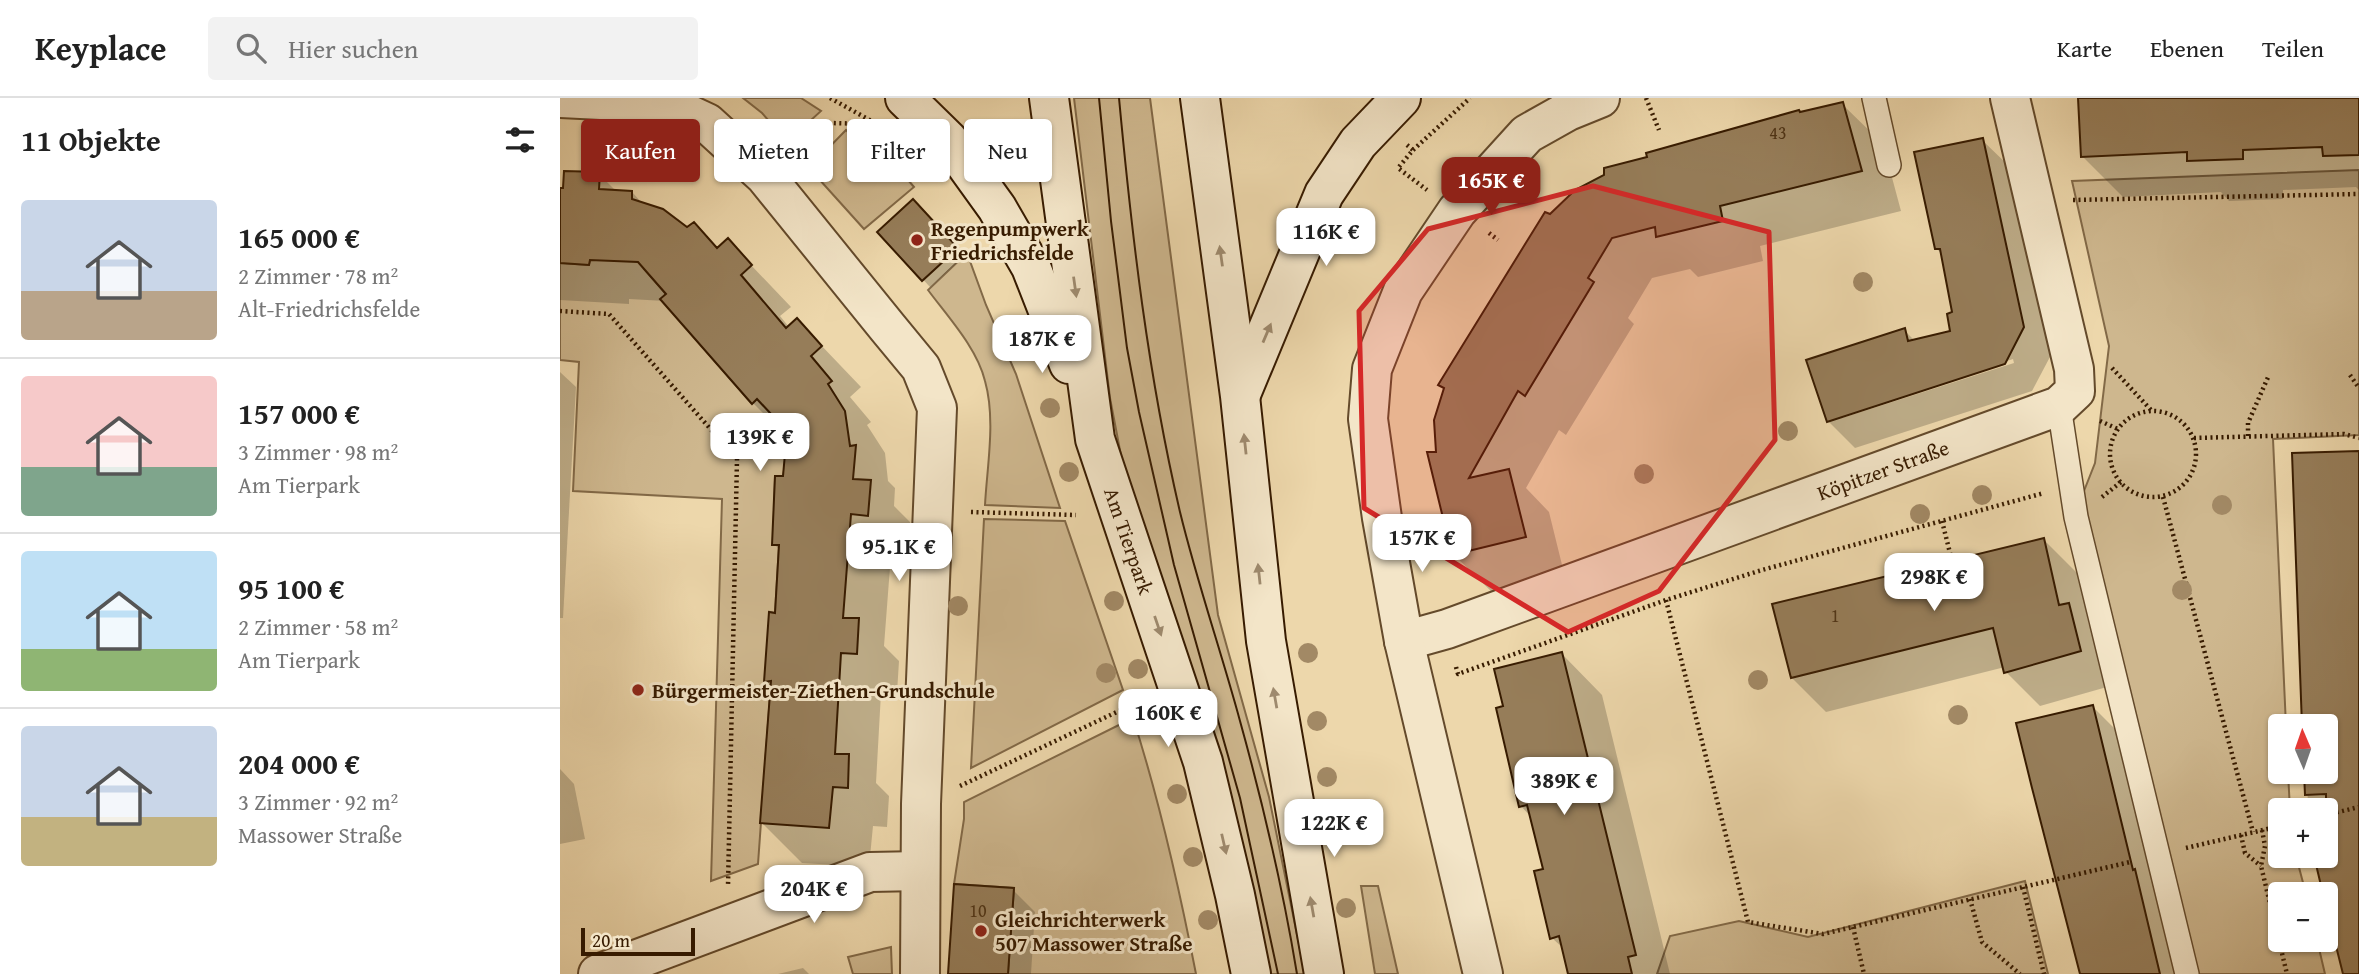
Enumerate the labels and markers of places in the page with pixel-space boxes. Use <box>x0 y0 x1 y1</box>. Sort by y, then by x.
pin: 165K € <box>1434 158 1548 217</box>
pin: 116K € <box>1269 208 1383 268</box>
place label: Regenpumpwerk Friedrichsfelde <box>931 213 1090 268</box>
marker: Regenpumpwerk Friedrichsfelde <box>909 232 925 248</box>
pin: 187K € <box>985 316 1099 375</box>
pin: 139K € <box>703 414 817 473</box>
pin: 157K € <box>1365 514 1479 574</box>
pin: 95.1K € <box>834 524 964 583</box>
pin: 298K € <box>1877 554 1991 613</box>
place label: Bürgermeister-Ziethen-Grundschule <box>652 675 995 706</box>
marker: Bürgermeister-Ziethen-Grundschule <box>630 682 646 698</box>
pin: 160K € <box>1111 690 1225 749</box>
pin: 389K € <box>1507 758 1621 817</box>
pin: 122K € <box>1277 800 1391 859</box>
pin: 204K € <box>757 866 871 925</box>
place label: Gleichrichterwerk 507 Massower Straße <box>995 904 1192 959</box>
marker: Gleichrichterwerk 507 Massower Straße <box>973 923 989 939</box>

